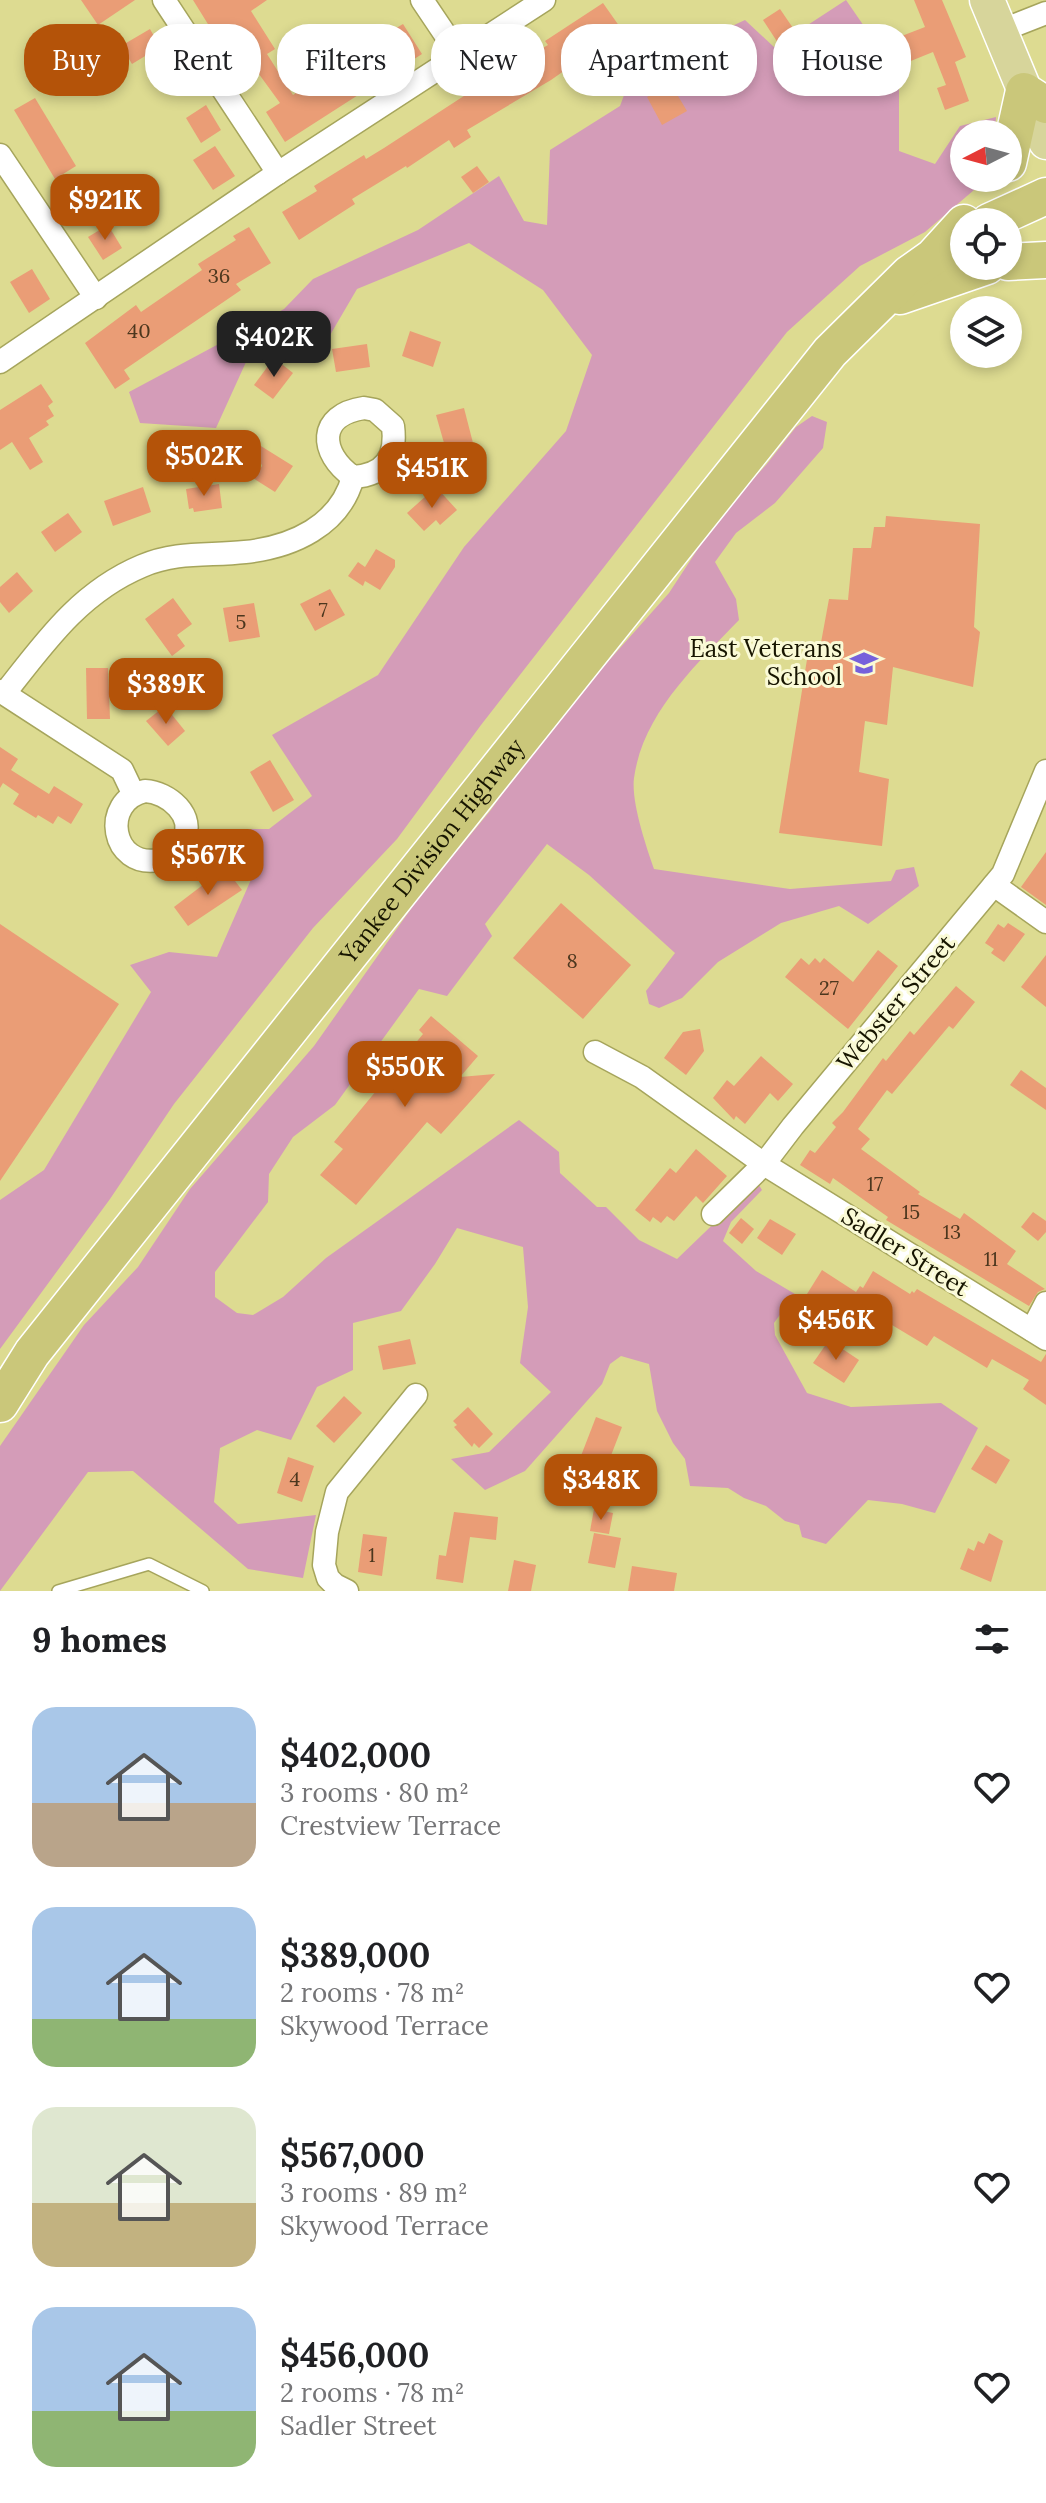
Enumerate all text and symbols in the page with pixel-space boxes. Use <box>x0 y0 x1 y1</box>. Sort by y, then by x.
chip: Buy <box>24 24 129 96</box>
chip: Rent <box>145 24 261 96</box>
chip: Filters <box>277 24 415 96</box>
chip: New <box>431 24 545 96</box>
chip: Apartment <box>561 24 757 96</box>
chip: House <box>773 24 911 96</box>
north arrow <box>950 120 1022 192</box>
map controls <box>950 120 1022 368</box>
pin: $921K <box>49 174 161 242</box>
text: $921K <box>68 183 142 216</box>
button: locate <box>950 208 1022 280</box>
house number: 36 <box>208 263 230 288</box>
button: layers <box>950 296 1022 368</box>
pin: $402K <box>218 311 330 379</box>
house number: 40 <box>127 318 151 343</box>
text: $402K <box>235 320 313 353</box>
pin: $502K <box>148 430 260 498</box>
text: $502K <box>165 439 243 472</box>
pin: $451K <box>376 442 488 510</box>
text: $451K <box>396 451 468 484</box>
house number: 7 <box>318 597 328 622</box>
house number: 5 <box>236 609 246 634</box>
place label: East Veterans School <box>690 633 842 692</box>
school or university icon: East Veterans School <box>849 648 879 678</box>
pin: $389K <box>110 658 222 726</box>
text: $389K <box>127 667 205 700</box>
street label: Yankee Division Highway <box>332 732 531 971</box>
pin: $567K <box>152 829 264 897</box>
text: $567K <box>171 838 245 871</box>
street label: Webster Street <box>830 928 962 1077</box>
house number: 8 <box>566 948 578 973</box>
house number: 27 <box>819 975 839 1000</box>
pin: $550K <box>349 1041 461 1109</box>
text: $550K <box>366 1050 444 1083</box>
house number: 17 <box>867 1171 883 1196</box>
house number: 15 <box>902 1199 920 1224</box>
street label: Sadler Street <box>836 1200 975 1303</box>
house number: 13 <box>943 1219 961 1244</box>
house number: 11 <box>984 1246 998 1271</box>
pin: $456K <box>780 1294 892 1362</box>
text: $456K <box>797 1303 875 1336</box>
pin: $348K <box>545 1454 657 1522</box>
text: $348K <box>562 1463 640 1496</box>
house number: 4 <box>290 1466 301 1491</box>
house number: 1 <box>368 1542 376 1567</box>
icon: filters <box>970 1617 1014 1661</box>
text: 9 homes <box>32 1618 167 1661</box>
text: $402,000 <box>280 1733 431 1776</box>
icon: home <box>96 1739 192 1835</box>
icon: heart <box>970 1765 1014 1809</box>
text: 3 rooms · 80 m² <box>280 1776 469 1809</box>
text: Crestview Terrace <box>280 1809 501 1842</box>
text: $389,000 <box>280 1933 430 1976</box>
icon: home <box>96 1939 192 2035</box>
icon: heart <box>970 1965 1014 2009</box>
text: 2 rooms · 78 m² <box>280 1976 464 2009</box>
text: Skywood Terrace <box>280 2009 489 2042</box>
text: $567,000 <box>280 2133 425 2176</box>
icon: home <box>96 2139 192 2235</box>
icon: heart <box>970 2165 1014 2209</box>
text: 3 rooms · 89 m² <box>280 2176 468 2209</box>
text: Skywood Terrace <box>280 2209 489 2242</box>
text: $456,000 <box>280 2333 429 2376</box>
icon: home <box>96 2339 192 2435</box>
icon: heart <box>970 2365 1014 2409</box>
text: 2 rooms · 78 m² <box>280 2376 464 2409</box>
text: Sadler Street <box>280 2409 437 2442</box>

